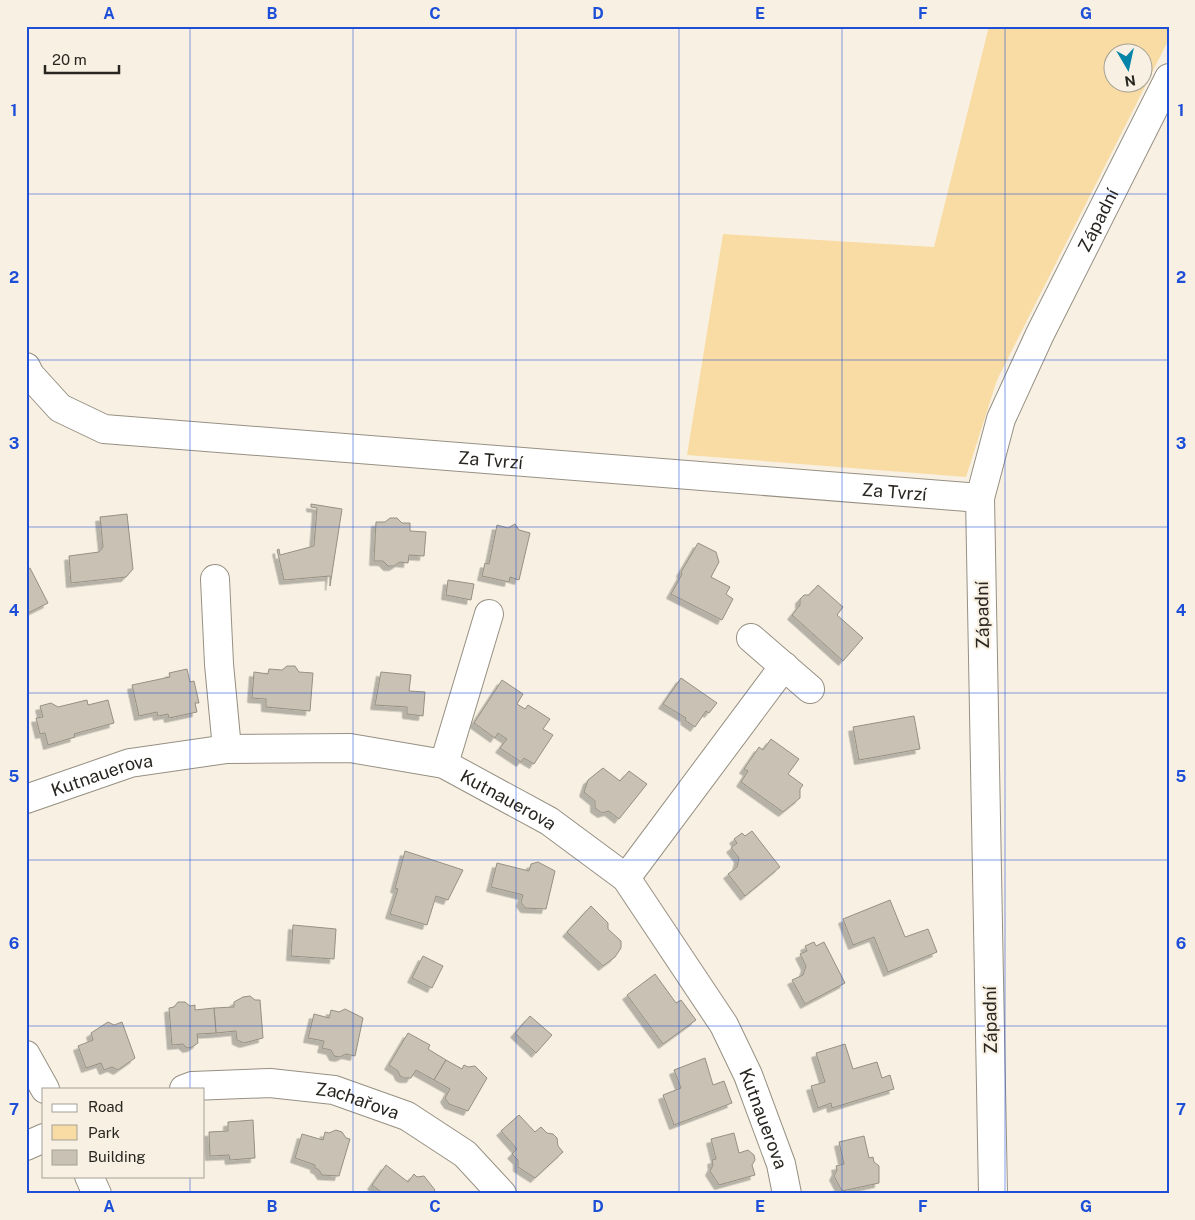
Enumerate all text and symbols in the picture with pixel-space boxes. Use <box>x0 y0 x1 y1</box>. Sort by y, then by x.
text: A <box>103 4 115 23</box>
text: B <box>267 4 278 23</box>
text: C <box>429 4 441 23</box>
text: D <box>592 4 604 23</box>
text: E <box>755 4 765 23</box>
text: F <box>918 4 928 23</box>
text: G <box>1080 4 1092 23</box>
scale bar <box>45 42 119 74</box>
north arrow <box>1102 42 1152 92</box>
text: 20 m <box>52 51 87 68</box>
text: N <box>1123 72 1137 90</box>
text: 1 <box>11 101 17 120</box>
text: 1 <box>1178 101 1184 120</box>
street label: Západní <box>1073 185 1122 255</box>
text: 2 <box>9 268 19 287</box>
text: 2 <box>1176 268 1186 287</box>
text: 3 <box>9 434 19 453</box>
text: 3 <box>1176 434 1186 453</box>
street label: Za Tvrzí <box>457 446 524 473</box>
street label: Za Tvrzí <box>861 478 928 504</box>
street label: Západní <box>971 580 993 649</box>
text: 4 <box>9 601 20 620</box>
text: 4 <box>1176 601 1187 620</box>
street label: Kutnauerova <box>48 749 154 800</box>
street label: Kutnauerova <box>457 765 561 834</box>
text: 5 <box>9 767 20 786</box>
text: 5 <box>1176 767 1187 786</box>
text: 6 <box>9 934 19 953</box>
text: 6 <box>1176 934 1186 953</box>
street label: Západní <box>979 985 1001 1054</box>
street label: Kutnauerova <box>736 1064 792 1172</box>
street label: Zachařova <box>314 1078 402 1123</box>
legend <box>42 1088 205 1178</box>
text: Road <box>88 1098 124 1115</box>
text: 7 <box>9 1100 19 1119</box>
text: 7 <box>1176 1100 1186 1119</box>
text: Park <box>88 1124 120 1141</box>
text: Building <box>88 1148 146 1165</box>
text: A <box>103 1197 115 1216</box>
text: B <box>267 1197 278 1216</box>
text: C <box>429 1197 441 1216</box>
text: D <box>592 1197 604 1216</box>
text: E <box>755 1197 765 1216</box>
text: F <box>918 1197 928 1216</box>
text: G <box>1080 1197 1092 1216</box>

